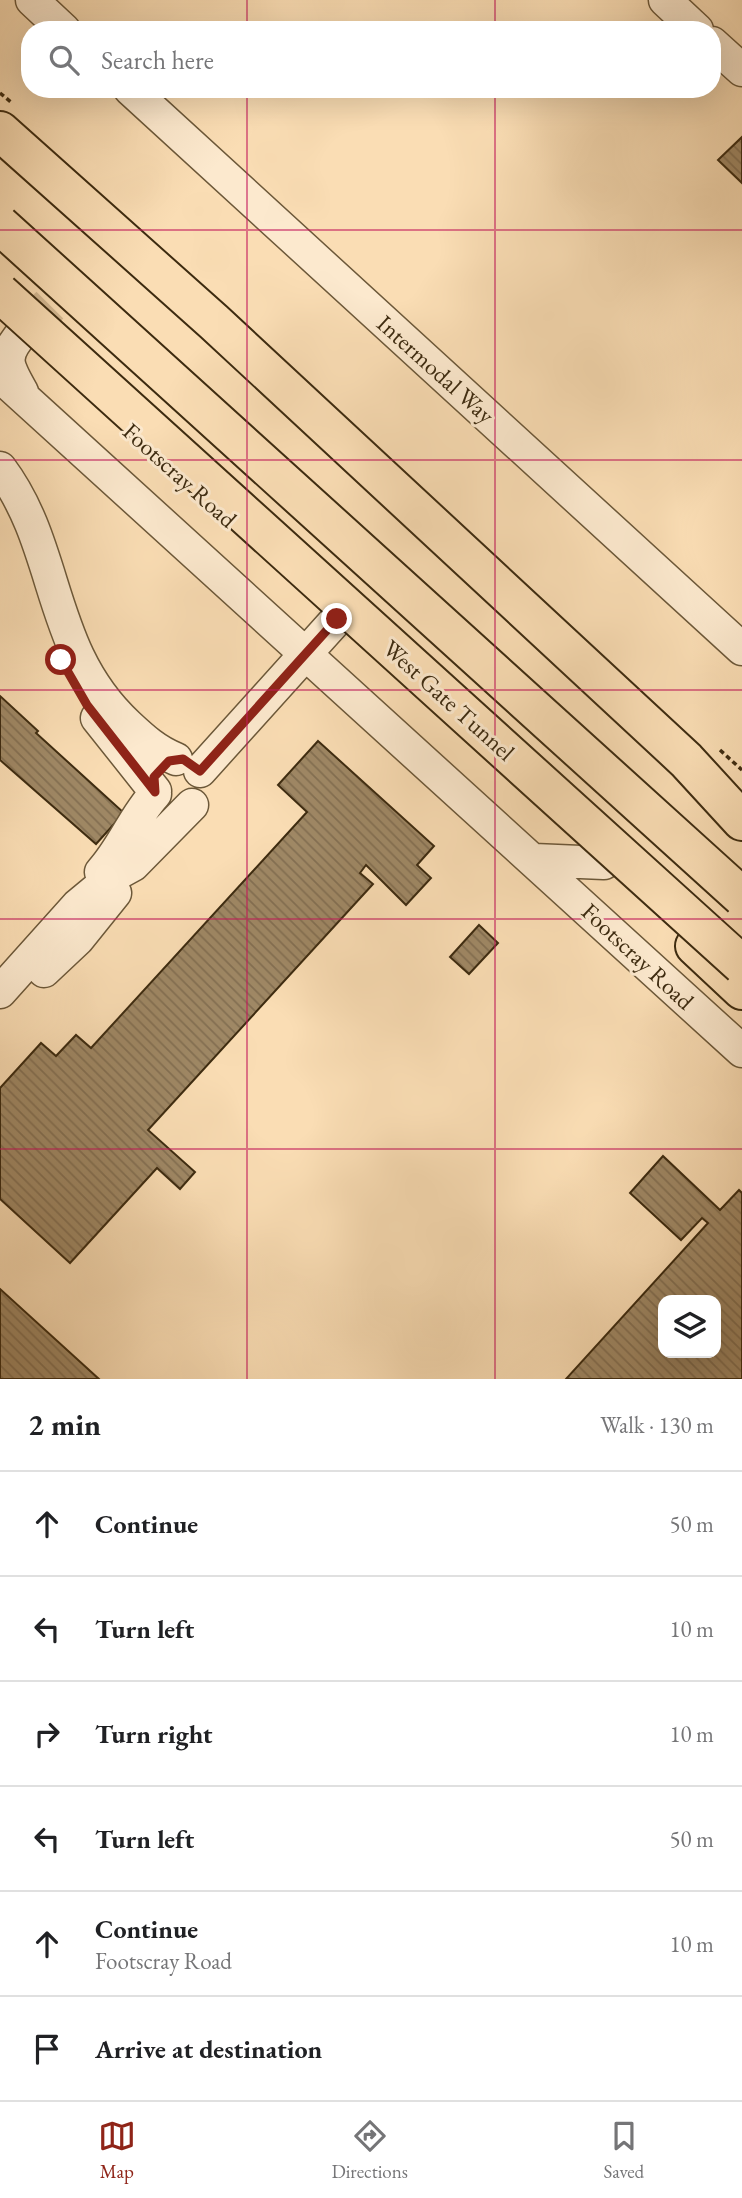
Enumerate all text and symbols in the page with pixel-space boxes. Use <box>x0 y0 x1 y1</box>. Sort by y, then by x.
search box <box>21 21 721 98</box>
icon: search <box>45 41 83 79</box>
text: Search here <box>101 43 214 77</box>
street label: Intermodal Way <box>371 308 502 430</box>
street label: Footscray Road <box>117 416 244 535</box>
route end <box>321 603 352 634</box>
street label: West Gate Tunnel <box>377 633 522 768</box>
route start <box>45 644 76 675</box>
street label: Footscray Road <box>575 896 701 1017</box>
map controls <box>658 1295 721 1358</box>
button: layers <box>658 1295 721 1358</box>
text: 2 min <box>28 1405 101 1444</box>
text: Walk · 130 m <box>600 1410 714 1440</box>
icon: ahead <box>28 1505 66 1543</box>
text: Continue <box>95 1507 198 1541</box>
text: 50 m <box>669 1509 714 1539</box>
icon: left <box>28 1610 66 1648</box>
text: Turn left <box>95 1612 194 1646</box>
text: 10 m <box>669 1614 714 1644</box>
icon: right <box>28 1715 66 1753</box>
text: Turn right <box>95 1717 213 1751</box>
text: 10 m <box>669 1719 714 1749</box>
icon: left <box>28 1820 66 1858</box>
text: Turn left <box>95 1822 194 1856</box>
text: 50 m <box>669 1824 714 1854</box>
text: Continue <box>95 1912 198 1946</box>
icon: ahead <box>28 1925 66 1963</box>
text: 10 m <box>669 1929 714 1959</box>
text: Footscray Road <box>95 1946 232 1976</box>
icon: arrive <box>28 2030 66 2068</box>
text: Arrive at destination <box>95 2032 322 2066</box>
tab: Map <box>98 2117 136 2184</box>
tab: Directions <box>331 2117 408 2184</box>
tab: Saved <box>603 2117 644 2184</box>

